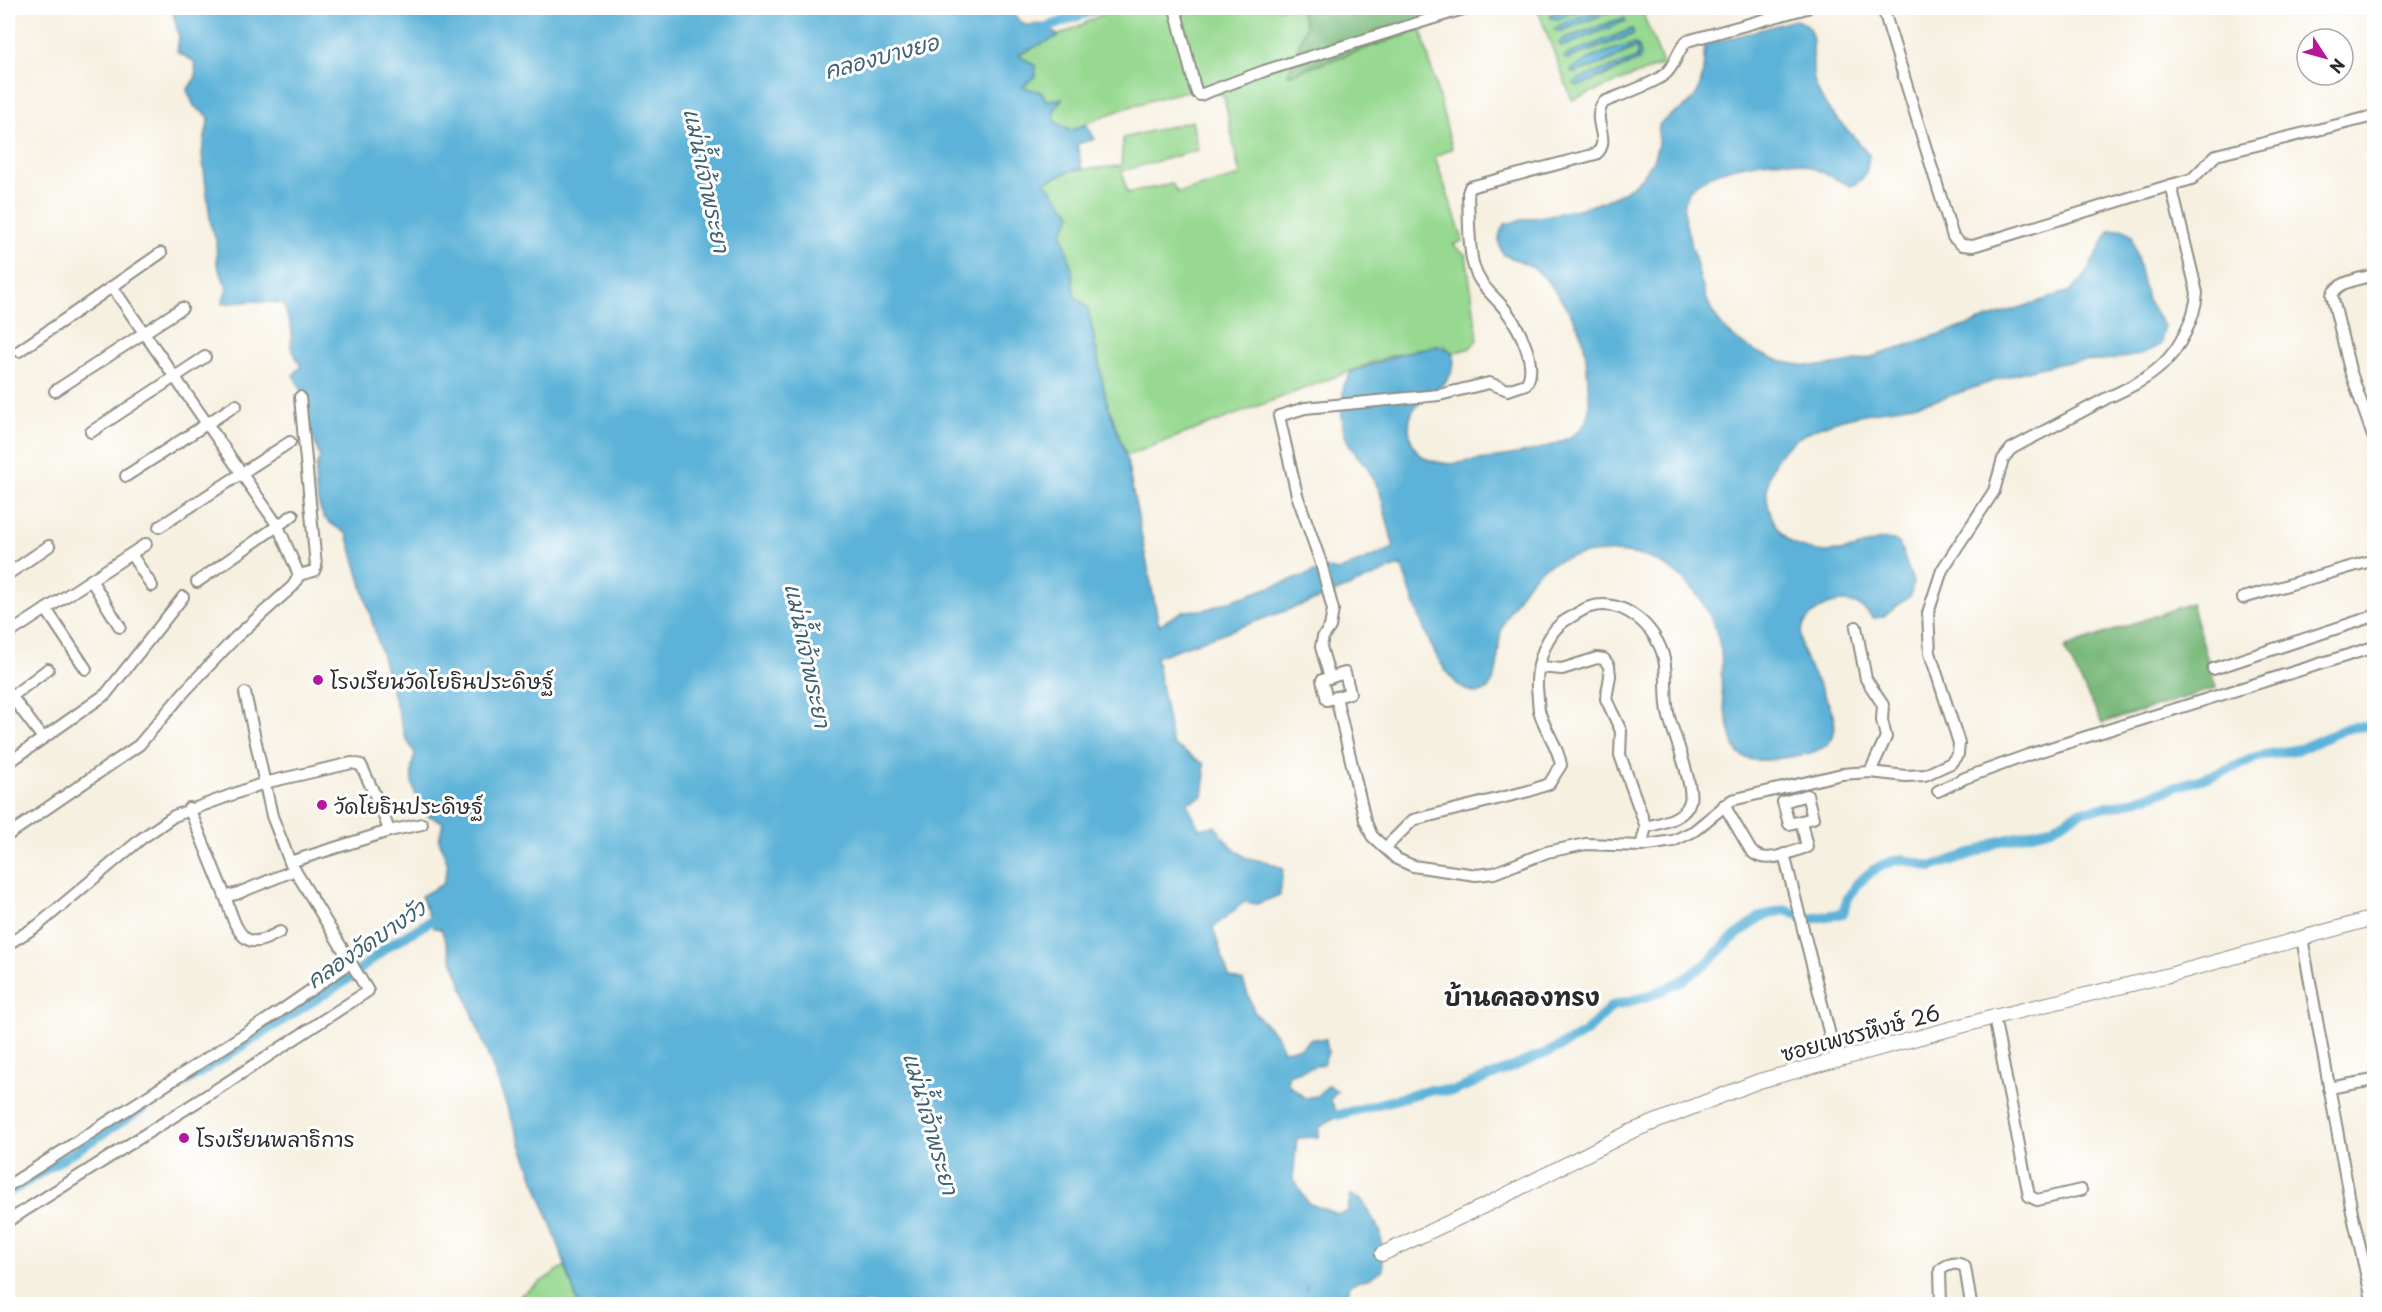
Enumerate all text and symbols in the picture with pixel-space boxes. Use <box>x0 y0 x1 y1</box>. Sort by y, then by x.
water label: คลองบางยอ <box>820 24 943 86</box>
north arrow <box>2295 27 2355 87</box>
text: N <box>2325 54 2351 79</box>
water label: แม่น้ำเจ้าพระยา <box>677 105 742 256</box>
water label: แม่น้ำเจ้าพระยา <box>778 580 843 731</box>
place label: โรงเรียนวัดโยธินประดิษฐ์ <box>330 664 554 696</box>
marker: โรงเรียนวัดโยธินประดิษฐ์ <box>311 673 325 687</box>
place label: วัดโยธินประดิษฐ์ <box>334 789 483 821</box>
marker: วัดโยธินประดิษฐ์ <box>315 798 329 812</box>
water label: คลองวัดบางวัว <box>299 890 433 995</box>
district label: บ้านคลองทรง <box>1444 978 1600 1014</box>
street label: ซอยเพชรหึงษ์ 26 <box>1777 995 1943 1069</box>
water label: แม่น้ำเจ้าพระยา <box>896 1047 970 1199</box>
place label: โรงเรียนพลาธิการ <box>196 1122 355 1154</box>
marker: โรงเรียนพลาธิการ <box>177 1131 191 1145</box>

